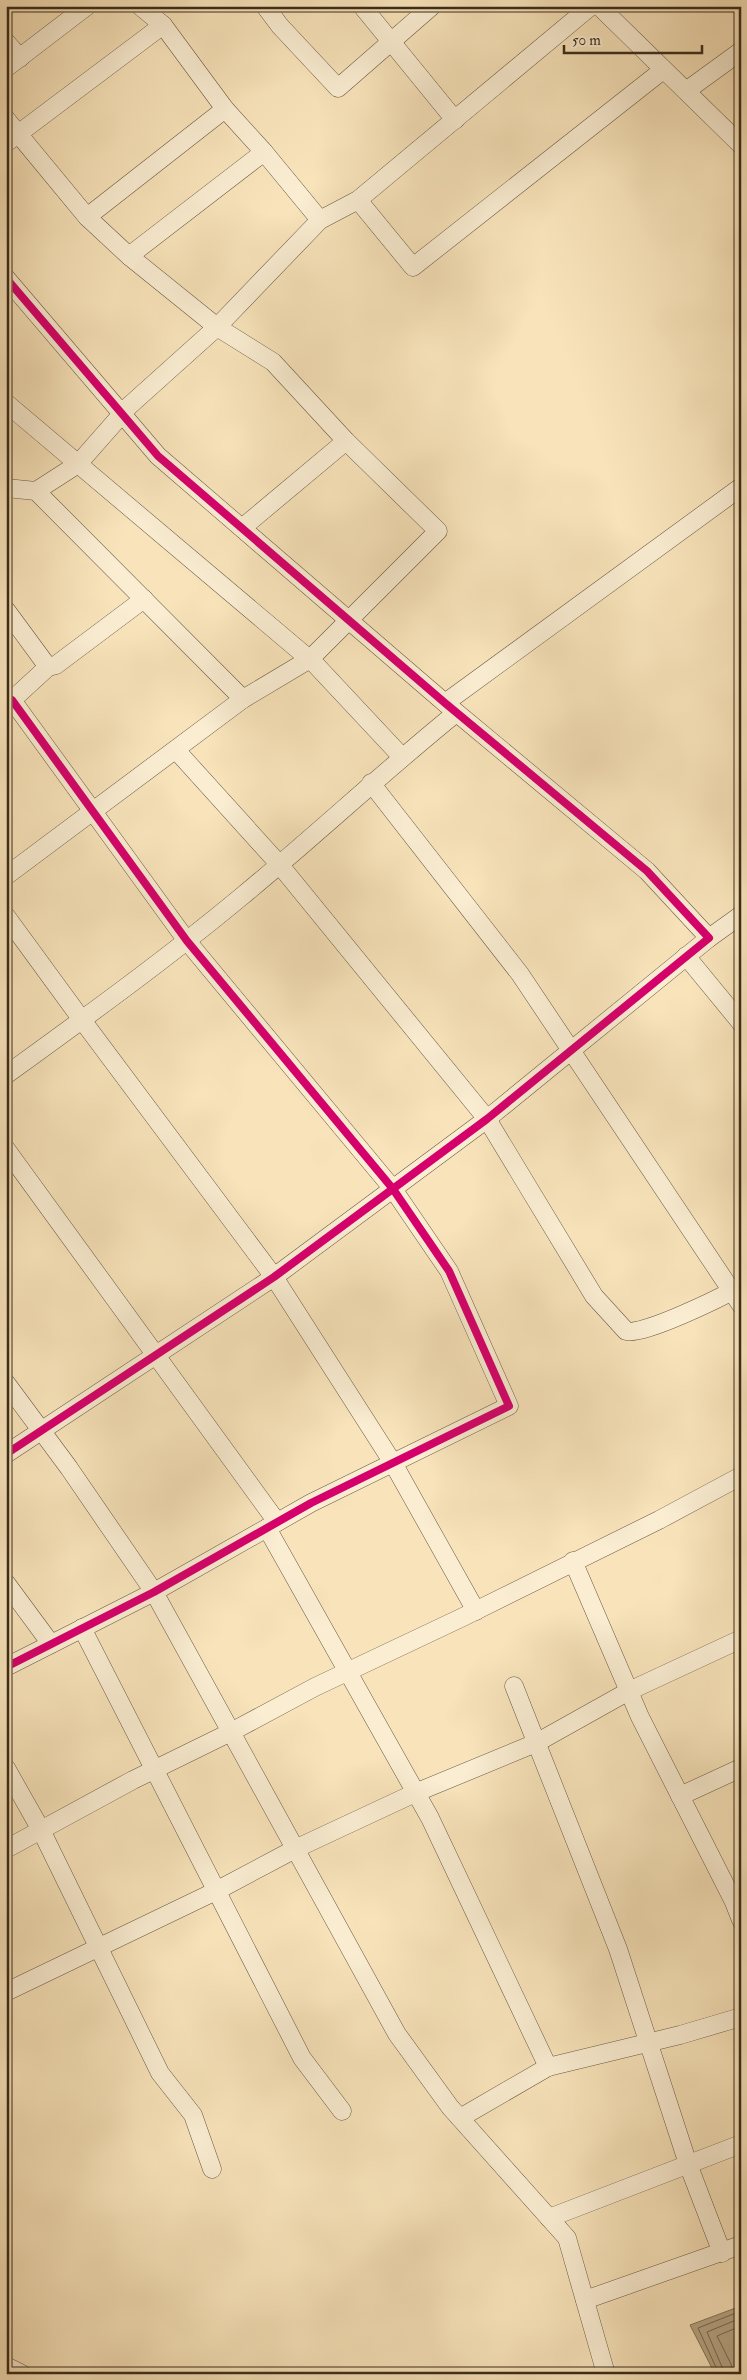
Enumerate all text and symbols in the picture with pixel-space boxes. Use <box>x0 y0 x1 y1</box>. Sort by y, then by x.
scale bar <box>564 22 702 54</box>
text: 50 m <box>572 31 601 50</box>

